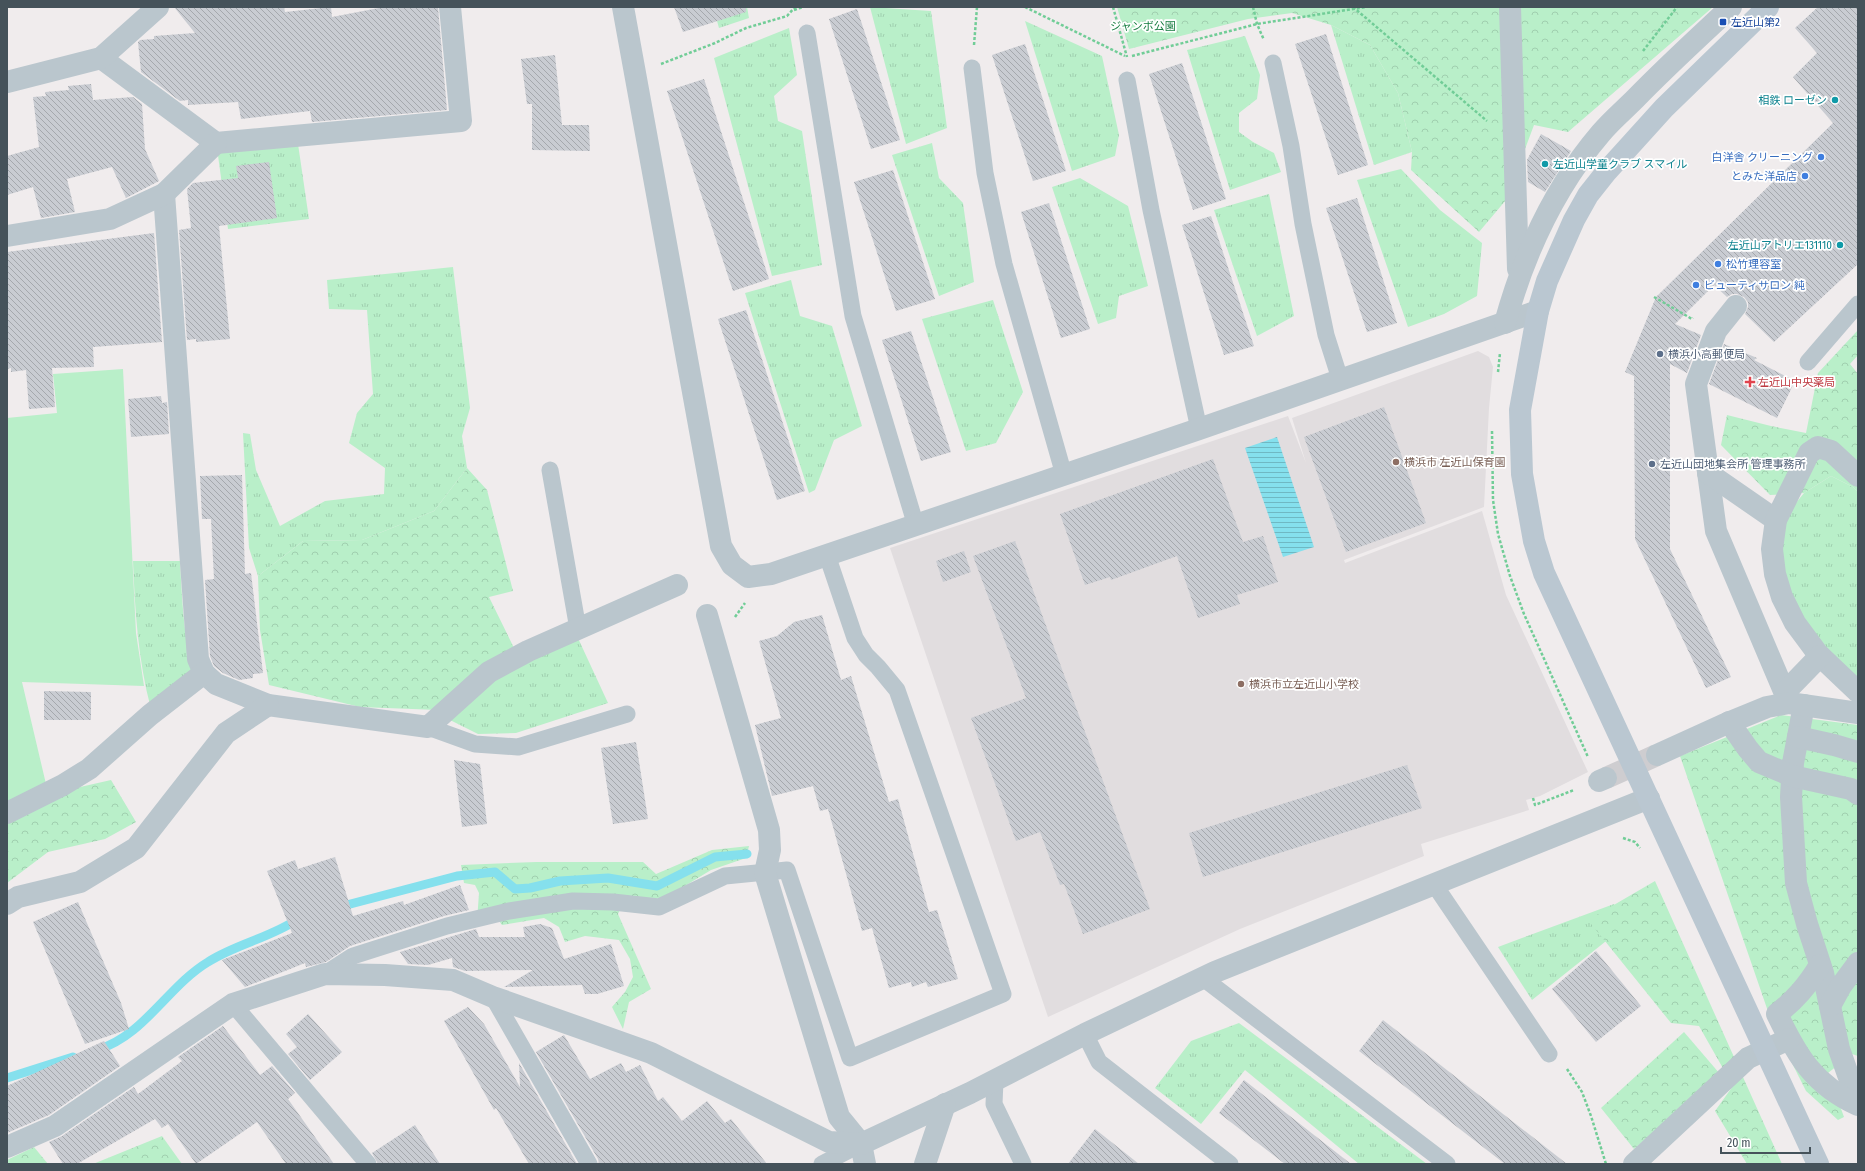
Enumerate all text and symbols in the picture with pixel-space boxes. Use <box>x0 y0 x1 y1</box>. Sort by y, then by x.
place label: 左近山第2 <box>1731 16 1780 29</box>
marker: 左近山第2 <box>1718 17 1728 27</box>
park label: ジャンボ公園 <box>1110 20 1176 33</box>
place label: 相鉄 ローゼン <box>1758 94 1827 107</box>
marker: 相鉄 ローゼン <box>1830 95 1840 105</box>
place label: 白洋舎 クリーニング <box>1711 151 1813 164</box>
marker: 白洋舎 クリーニング <box>1816 152 1826 162</box>
place label: 左近山学童クラブ スマイル <box>1553 158 1687 171</box>
marker: 左近山学童クラブ スマイル <box>1540 159 1550 169</box>
place label: とみた洋品店 <box>1731 170 1797 183</box>
marker: とみた洋品店 <box>1800 171 1810 181</box>
place label: 左近山アトリエ131110 <box>1728 239 1832 252</box>
marker: 左近山アトリエ131110 <box>1835 240 1845 250</box>
place label: 松竹理容室 <box>1726 258 1781 271</box>
marker: 松竹理容室 <box>1713 259 1723 269</box>
place label: ビューティサロン 純 <box>1704 279 1805 292</box>
marker: ビューティサロン 純 <box>1691 280 1701 290</box>
place label: 横浜小高郵便局 <box>1668 348 1745 361</box>
marker: 横浜小高郵便局 <box>1655 349 1665 359</box>
place label: 左近山中央薬局 <box>1758 376 1835 389</box>
marker: 左近山中央薬局 <box>1745 377 1755 387</box>
place label: 横浜市 左近山保育園 <box>1404 456 1506 469</box>
marker: 横浜市 左近山保育園 <box>1391 457 1401 467</box>
place label: 左近山団地集会所 管理事務所 <box>1660 458 1807 471</box>
marker: 左近山団地集会所 管理事務所 <box>1647 459 1657 469</box>
place label: 横浜市立左近山小学校 <box>1249 678 1359 691</box>
marker: 横浜市立左近山小学校 <box>1236 679 1246 689</box>
scale bar <box>1721 1129 1810 1155</box>
text: 20 m <box>1727 1136 1751 1150</box>

